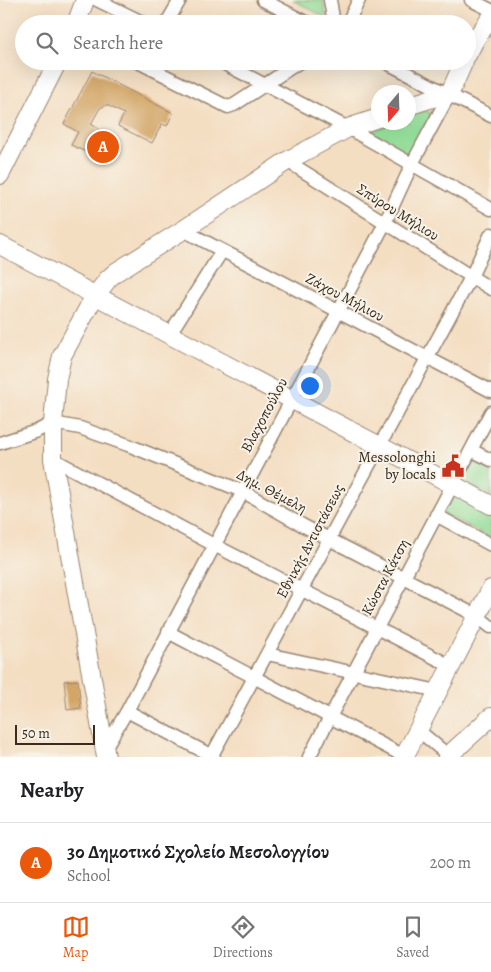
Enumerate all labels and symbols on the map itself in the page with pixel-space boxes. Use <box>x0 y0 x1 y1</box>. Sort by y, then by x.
north arrow <box>371 85 416 130</box>
pin: A <box>87 128 119 166</box>
street label: Σπύρου Μήλιου <box>353 179 443 245</box>
street label: Ζάχου Μήλιου <box>302 268 388 326</box>
your location <box>297 373 323 399</box>
street label: Βλαχοπούλου <box>236 374 292 456</box>
place label: Messolonghi by locals <box>358 447 436 484</box>
public building icon: Messolonghi by locals <box>440 453 466 479</box>
street label: Δημ. Θέμελη <box>233 464 311 518</box>
street label: Εθνικής Αντιστάσεως <box>271 480 349 602</box>
street label: Κώστα Κάτση <box>356 535 414 619</box>
scale bar <box>15 722 95 745</box>

